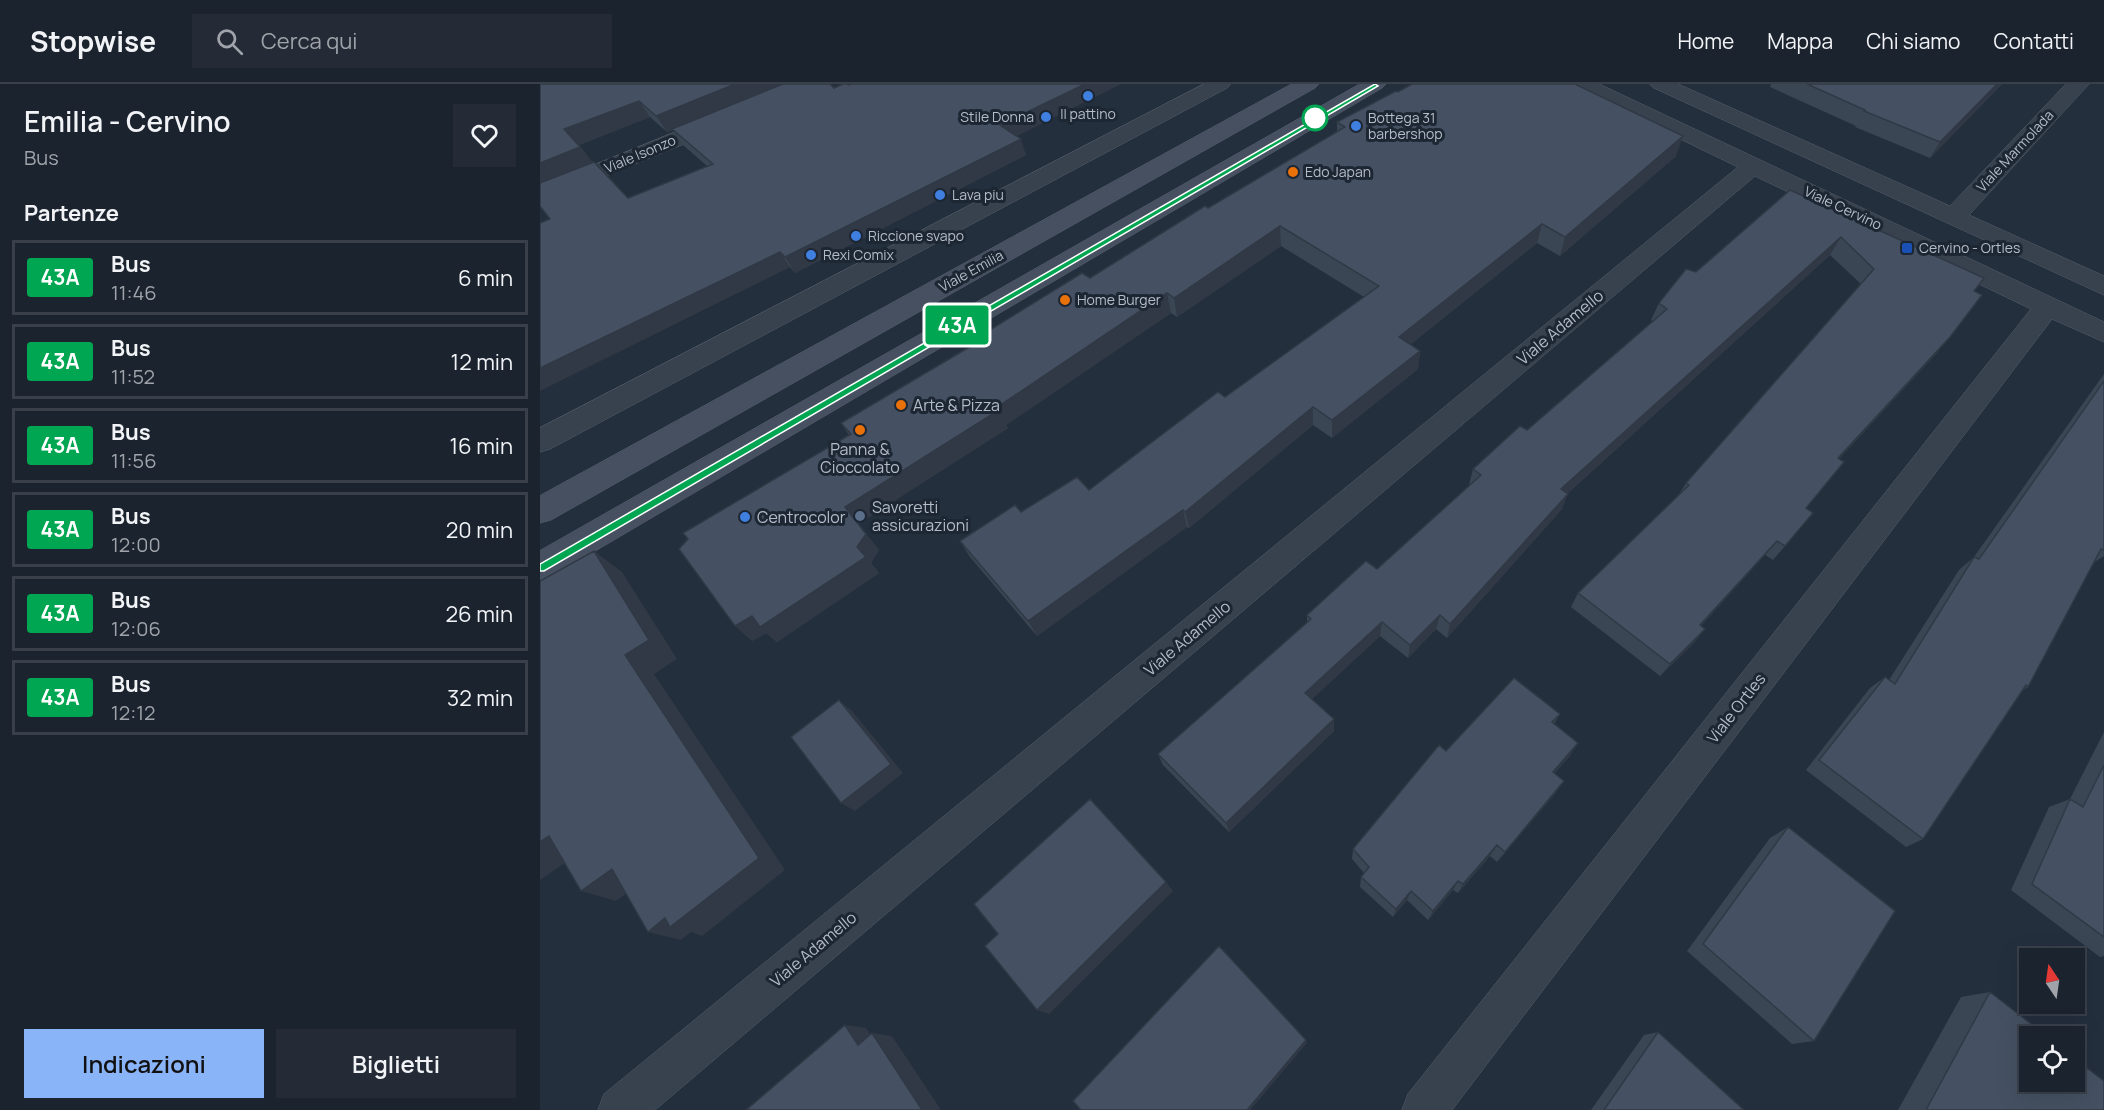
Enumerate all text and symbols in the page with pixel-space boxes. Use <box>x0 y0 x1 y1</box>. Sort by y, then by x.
search box <box>192 14 612 68</box>
text: Stopwise <box>30 22 156 60</box>
icon: search <box>213 25 246 58</box>
text: Cerca qui <box>261 26 357 56</box>
text: Home <box>1677 27 1734 55</box>
text: Mappa <box>1767 27 1833 55</box>
text: Chi siamo <box>1866 27 1961 55</box>
text: Contatti <box>1994 27 2074 55</box>
marker: Il pattino <box>1081 89 1095 103</box>
text: Emilia - Cervino <box>24 102 231 140</box>
button: heart <box>453 104 516 167</box>
place label: Il pattino <box>1060 104 1116 123</box>
unlabelled marker <box>1302 105 1328 131</box>
street label: Viale Marmolada <box>1972 106 2057 196</box>
place label: Stile Donna <box>960 107 1034 126</box>
place label: Bottega 31 barbershop <box>1368 108 1443 143</box>
marker: Stile Donna <box>1039 110 1053 124</box>
marker: Bottega 31 barbershop <box>1349 119 1363 133</box>
street label: Viale Isonzo <box>601 130 678 177</box>
text: Bus <box>24 144 59 171</box>
place label: Edo Japan <box>1305 162 1371 181</box>
marker: Edo Japan <box>1286 165 1300 179</box>
street label: Viale Cervino <box>1801 181 1885 234</box>
place label: Lava piu <box>952 185 1004 204</box>
marker: Lava piu <box>933 188 947 202</box>
text: Partenze <box>24 198 119 228</box>
place label: Riccione svapo <box>868 226 964 245</box>
marker: Riccione svapo <box>849 229 863 243</box>
place label: Cervino - Ortles <box>1919 238 2020 257</box>
marker: Cervino - Ortles <box>1900 241 1914 255</box>
place label: Rexi Comix <box>823 245 895 264</box>
street label: Viale Emilia <box>935 245 1006 296</box>
marker: Rexi Comix <box>804 248 818 262</box>
text: Bus <box>111 249 151 279</box>
text: 43A <box>40 263 80 291</box>
text: 6 min <box>458 263 513 293</box>
text: 11:46 <box>111 279 157 306</box>
street label: Viale Adamello <box>1512 284 1608 370</box>
place label: Home Burger <box>1077 290 1161 309</box>
marker: Home Burger <box>1058 293 1072 307</box>
line badge: 43A <box>922 306 992 344</box>
text: 43A <box>937 311 977 339</box>
text: Bus <box>111 333 151 363</box>
text: 43A <box>40 347 80 375</box>
text: 12 min <box>451 347 513 377</box>
text: 11:52 <box>111 363 155 390</box>
place label: Arte & Pizza <box>913 394 1000 416</box>
marker: Arte & Pizza <box>894 398 908 412</box>
text: Bus <box>111 417 151 447</box>
marker: Panna & Cioccolato <box>853 423 867 437</box>
text: 43A <box>40 431 80 459</box>
text: 16 min <box>450 431 513 461</box>
place label: Panna & Cioccolato <box>820 438 900 478</box>
text: 11:56 <box>111 447 157 474</box>
place label: Savoretti assicurazioni <box>872 496 969 536</box>
text: Bus <box>111 501 151 531</box>
place label: Centrocolor <box>757 506 846 528</box>
marker: Savoretti assicurazioni <box>853 509 867 523</box>
marker: Centrocolor <box>738 510 752 524</box>
text: 43A <box>40 515 80 543</box>
text: 20 min <box>446 515 513 545</box>
text: 12:00 <box>111 531 161 558</box>
text: Bus <box>111 585 151 615</box>
street label: Viale Adamello <box>1139 595 1235 681</box>
text: 43A <box>40 599 80 627</box>
text: 26 min <box>446 599 513 629</box>
text: 12:06 <box>111 615 161 642</box>
street label: Viale Ortles <box>1702 668 1770 748</box>
text: Bus <box>111 669 151 699</box>
text: 43A <box>40 683 80 711</box>
text: 32 min <box>447 683 513 713</box>
text: 12:12 <box>111 699 155 726</box>
street label: Viale Adamello <box>765 906 861 992</box>
north arrow <box>2019 948 2085 1014</box>
map controls <box>2019 948 2085 1092</box>
button: locate <box>2019 1026 2085 1092</box>
button: Indicazioni <box>24 1029 264 1098</box>
button: Biglietti <box>276 1029 516 1098</box>

